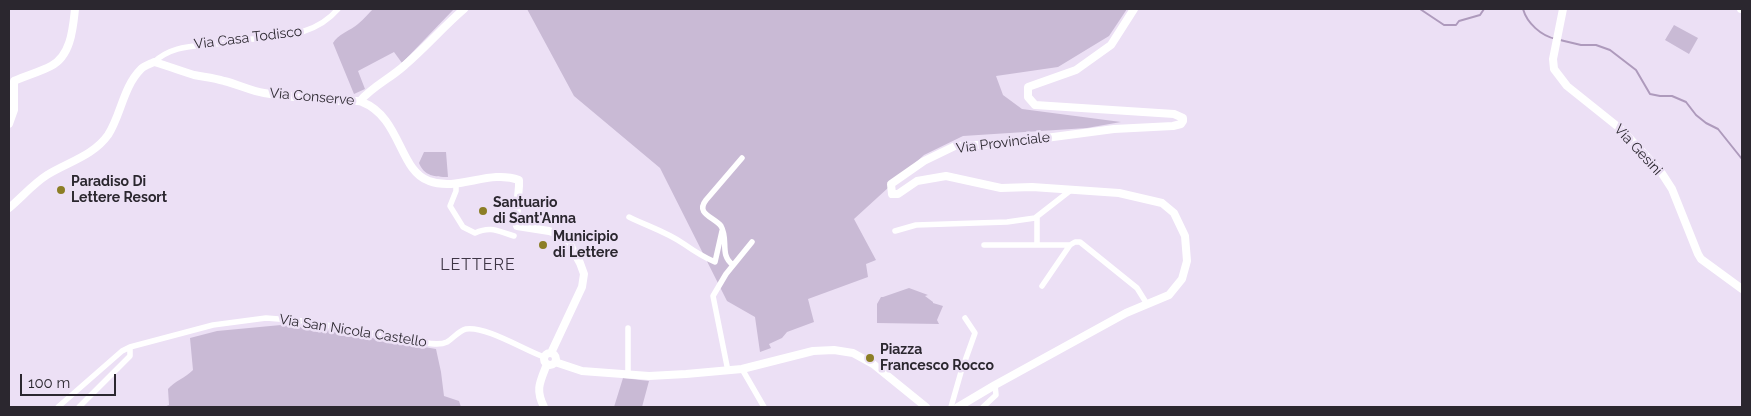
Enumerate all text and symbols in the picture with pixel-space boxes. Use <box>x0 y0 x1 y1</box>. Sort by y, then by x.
street label: Via Casa Todisco <box>193 23 303 53</box>
street label: Via Conserve <box>269 85 355 109</box>
street label: Via Gesini <box>1610 121 1666 179</box>
street label: Via Provinciale <box>955 129 1051 157</box>
place label: Paradiso Di Lettere Resort <box>71 174 167 206</box>
marker: Paradiso Di Lettere Resort <box>55 184 67 196</box>
place label: Santuario di Sant'Anna <box>493 195 576 228</box>
marker: Santuario di Sant'Anna <box>477 205 489 217</box>
place label: Municipio di Lettere <box>553 229 618 262</box>
marker: Municipio di Lettere <box>537 239 549 251</box>
district label: LETTERE <box>439 255 517 275</box>
street label: Via San Nicola Castello <box>278 311 428 351</box>
place label: Piazza Francesco Rocco <box>880 342 994 374</box>
marker: Piazza Francesco Rocco <box>864 352 876 364</box>
scale bar <box>22 364 119 396</box>
text: 100 m <box>28 374 70 392</box>

